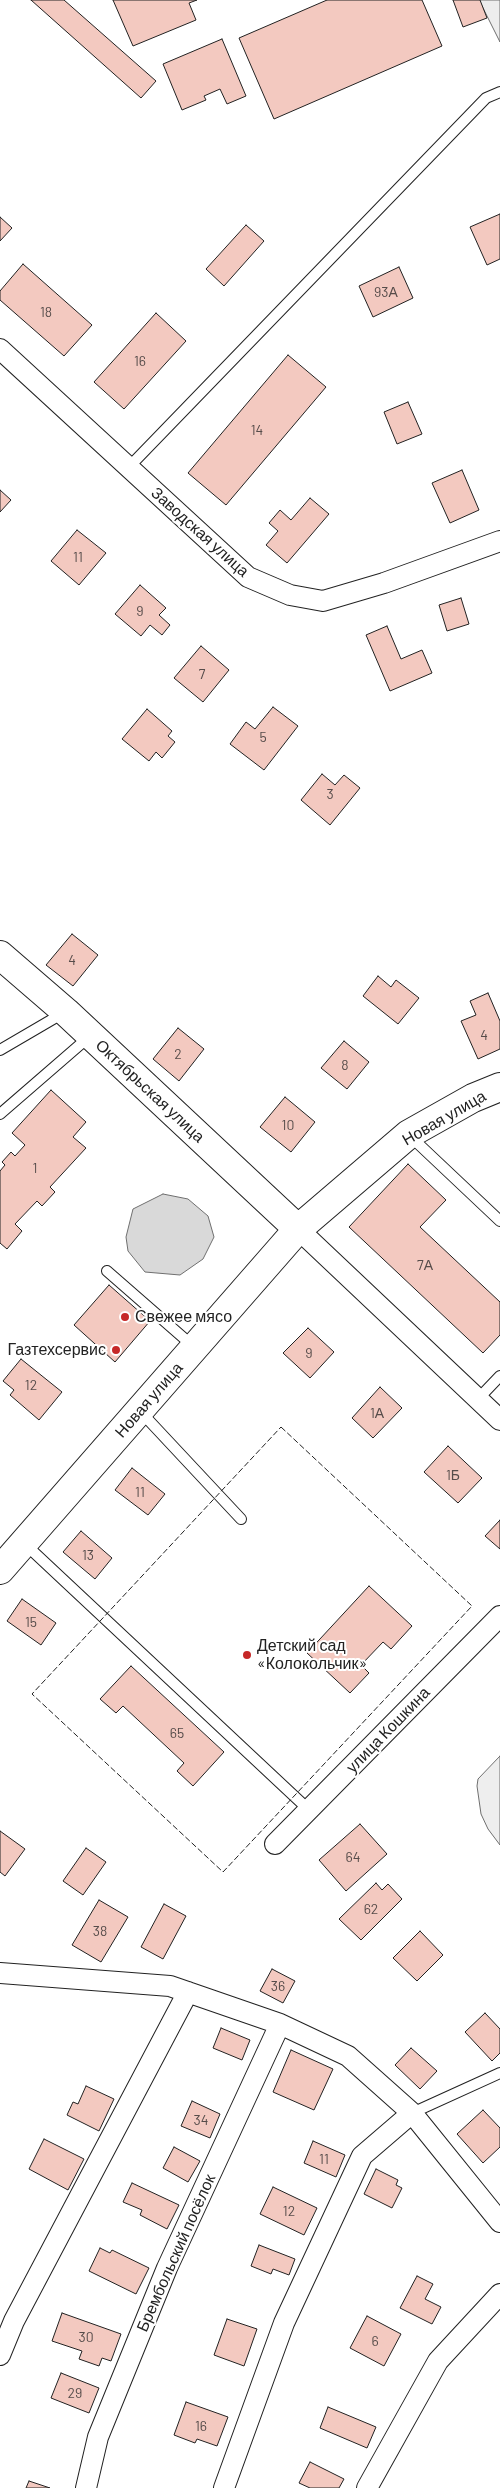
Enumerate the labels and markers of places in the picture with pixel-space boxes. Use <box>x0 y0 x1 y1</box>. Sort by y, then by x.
place label: Свежее мясо <box>135 1307 232 1327</box>
marker: Свежее мясо <box>119 1311 131 1323</box>
place label: Газтехсервис <box>7 1340 106 1360</box>
marker: Газтехсервис <box>110 1344 122 1356</box>
place label: Детский сад «Колокольчик» <box>257 1636 367 1674</box>
marker: Детский сад «Колокольчик» <box>241 1649 253 1661</box>

